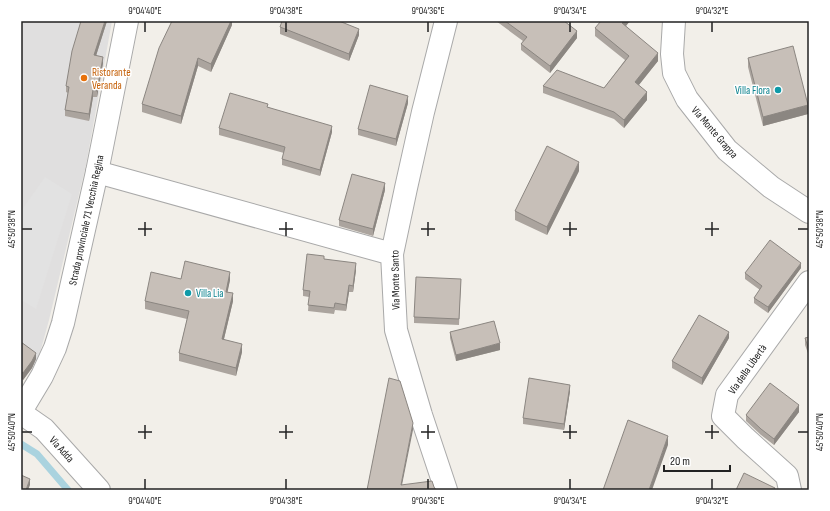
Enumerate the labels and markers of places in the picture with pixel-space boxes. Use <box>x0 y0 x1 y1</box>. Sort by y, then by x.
place label: Ristorante Veranda <box>92 66 131 92</box>
marker: Ristorante Veranda <box>79 73 89 83</box>
place label: Villa Flora <box>735 84 770 97</box>
marker: Villa Flora <box>773 85 783 95</box>
place label: Villa Lia <box>196 287 223 300</box>
marker: Villa Lia <box>183 288 193 298</box>

